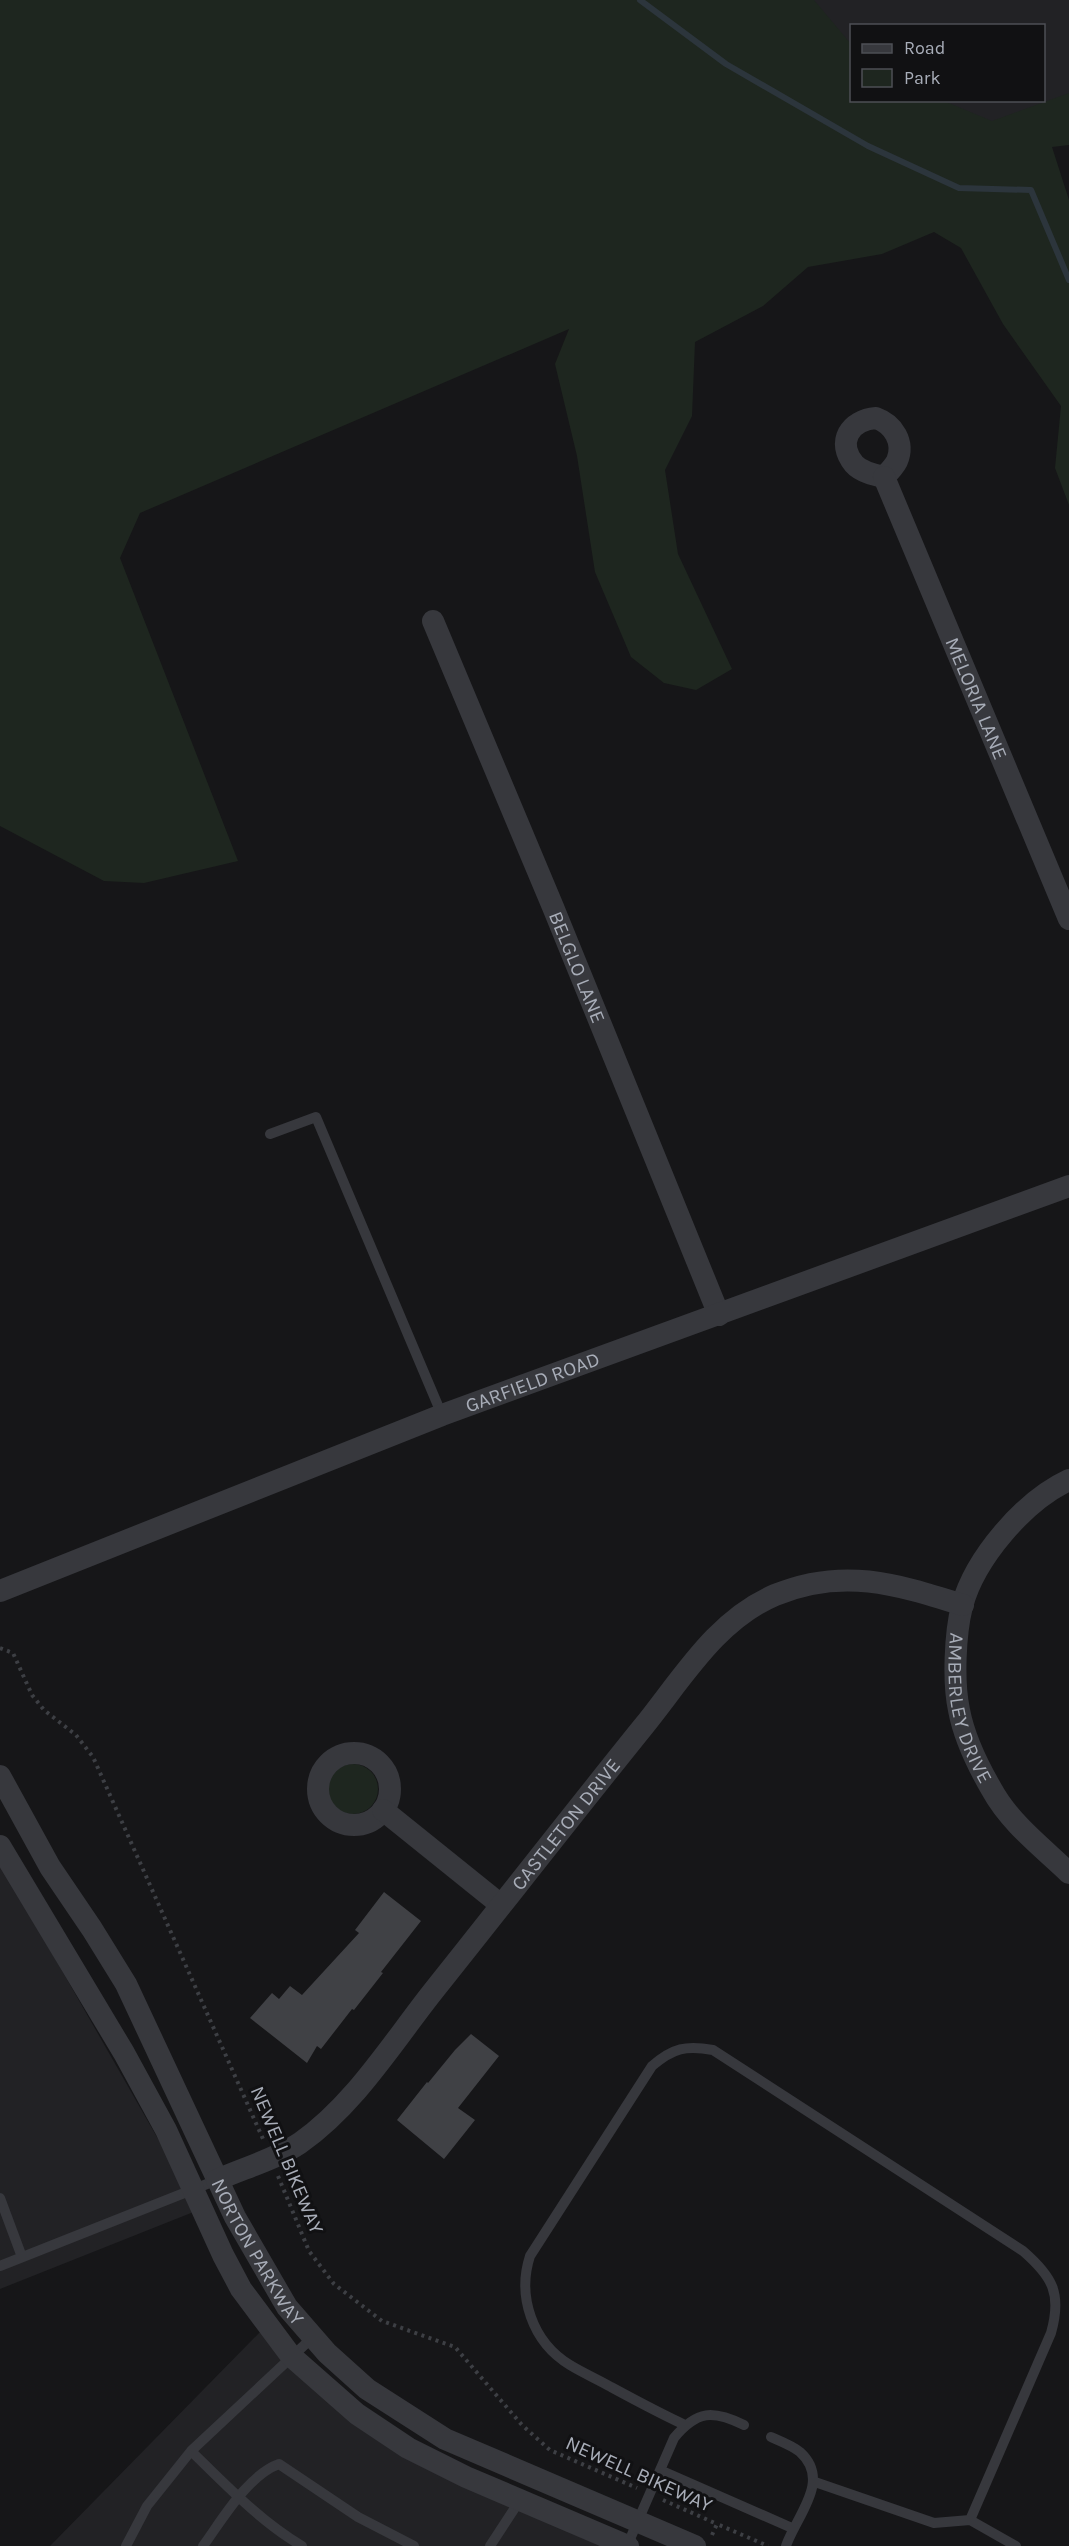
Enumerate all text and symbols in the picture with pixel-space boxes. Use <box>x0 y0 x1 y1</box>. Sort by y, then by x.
legend <box>850 24 1045 102</box>
text: Road <box>904 37 945 59</box>
text: Park <box>904 67 941 89</box>
street label: MELORIA LANE <box>941 634 1012 763</box>
street label: BELGLO LANE <box>544 908 610 1026</box>
street label: GARFIELD ROAD <box>462 1347 603 1417</box>
street label: AMBERLEY DRIVE <box>944 1632 997 1787</box>
street label: CASTLETON DRIVE <box>506 1754 625 1894</box>
street label: NEWELL BIKEWAY <box>246 2083 328 2237</box>
street label: NORTON PARKWAY <box>207 2175 309 2330</box>
street label: NEWELL BIKEWAY <box>562 2431 716 2517</box>

